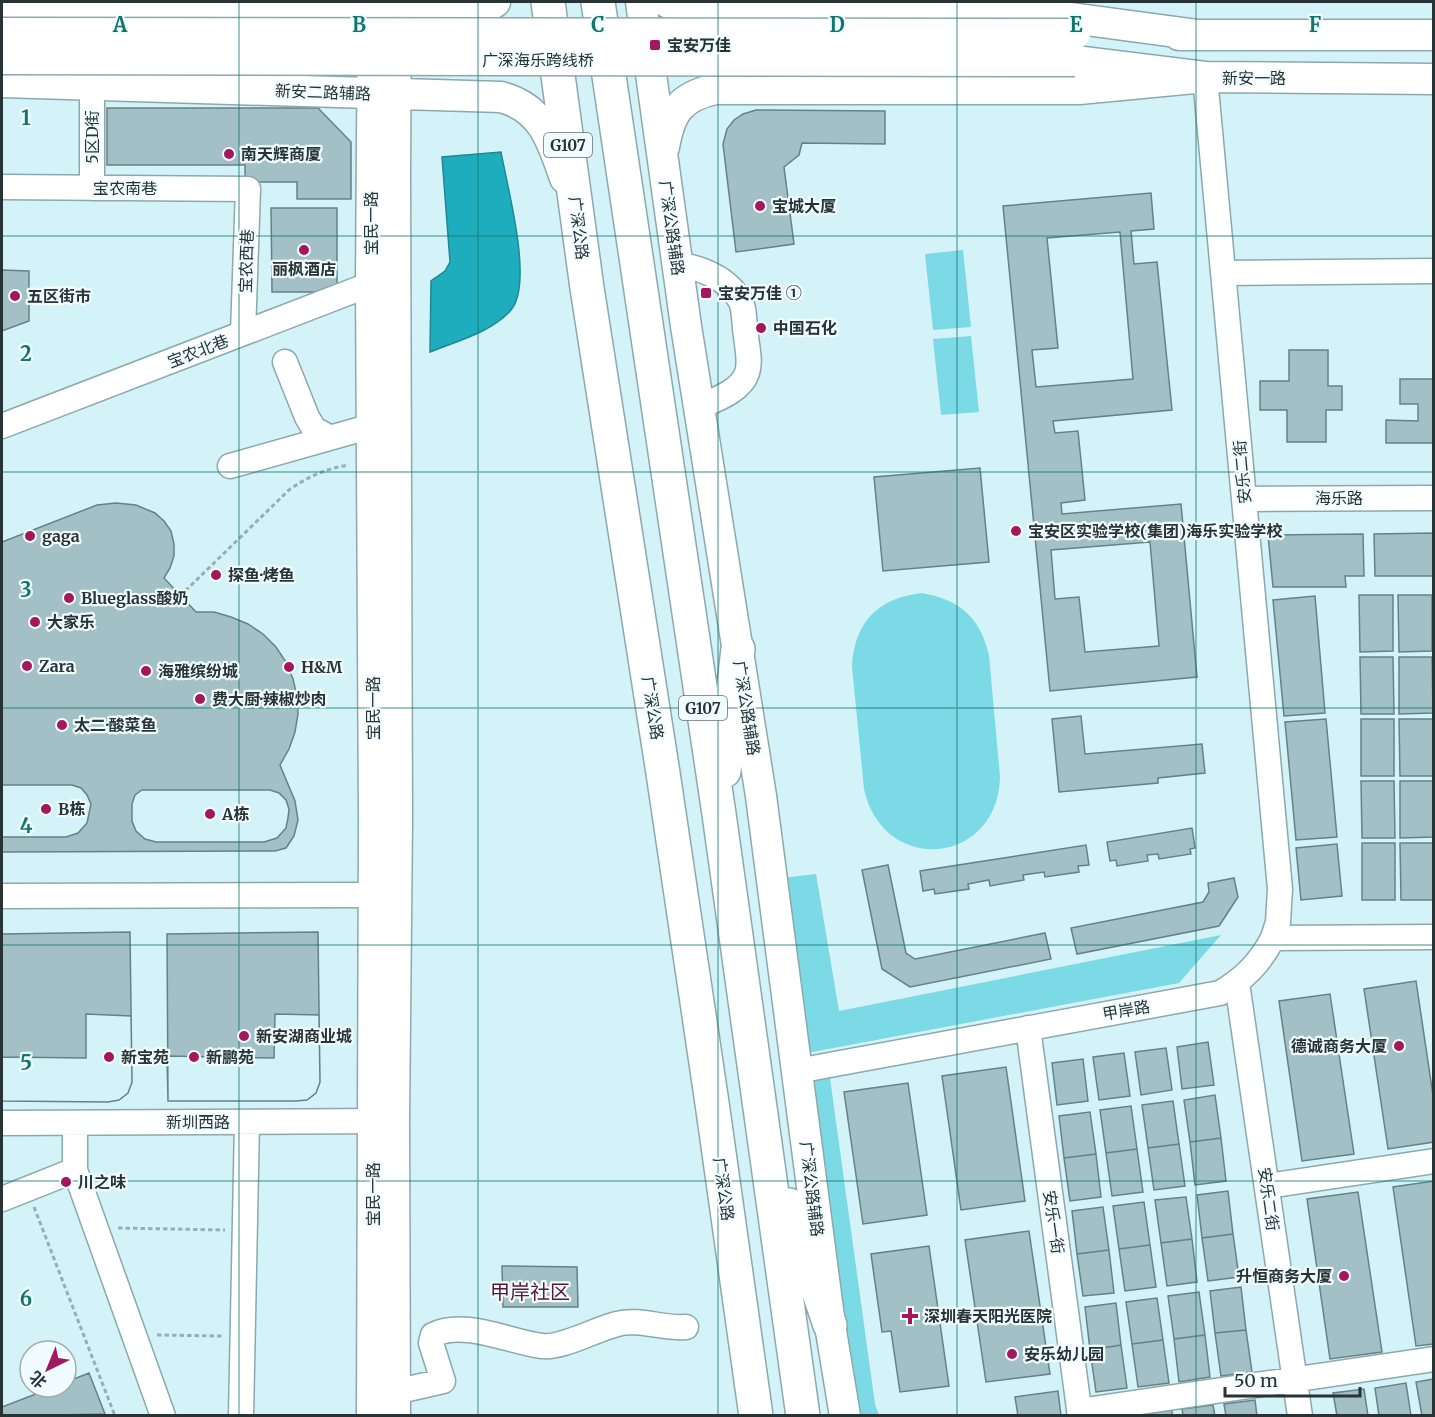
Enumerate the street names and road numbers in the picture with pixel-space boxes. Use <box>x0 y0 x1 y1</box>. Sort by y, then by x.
street label: 广深海乐跨线桥 <box>482 50 594 70</box>
street label: 新安一路 <box>1222 68 1286 88</box>
street label: 新安二路辅路 <box>275 80 371 104</box>
street label: 5区D街 <box>82 110 102 164</box>
road number: G107 <box>544 133 592 157</box>
street label: 宝农南巷 <box>93 178 157 198</box>
street label: 广深公路辅路 <box>655 179 689 277</box>
street label: 宝民一路 <box>361 191 381 255</box>
street label: 广深公路 <box>565 195 593 261</box>
street label: 宝农西巷 <box>235 229 257 293</box>
street label: 宝农北巷 <box>165 330 231 372</box>
street label: 安乐二街 <box>1229 439 1255 505</box>
street label: 海乐路 <box>1315 488 1363 508</box>
street label: 广深公路辅路 <box>730 659 764 757</box>
street label: 广深公路 <box>638 675 668 741</box>
street label: 宝民一路 <box>363 676 383 740</box>
road number: G107 <box>679 696 727 720</box>
street label: 甲岸路 <box>1101 996 1151 1024</box>
street label: 新圳西路 <box>166 1112 230 1132</box>
street label: 广深公路辅路 <box>796 1140 828 1238</box>
street label: 广深公路 <box>710 1156 738 1222</box>
street label: 宝民一路 <box>363 1162 383 1226</box>
street label: 安乐二街 <box>1255 1166 1283 1232</box>
street label: 安乐一街 <box>1040 1189 1068 1255</box>

